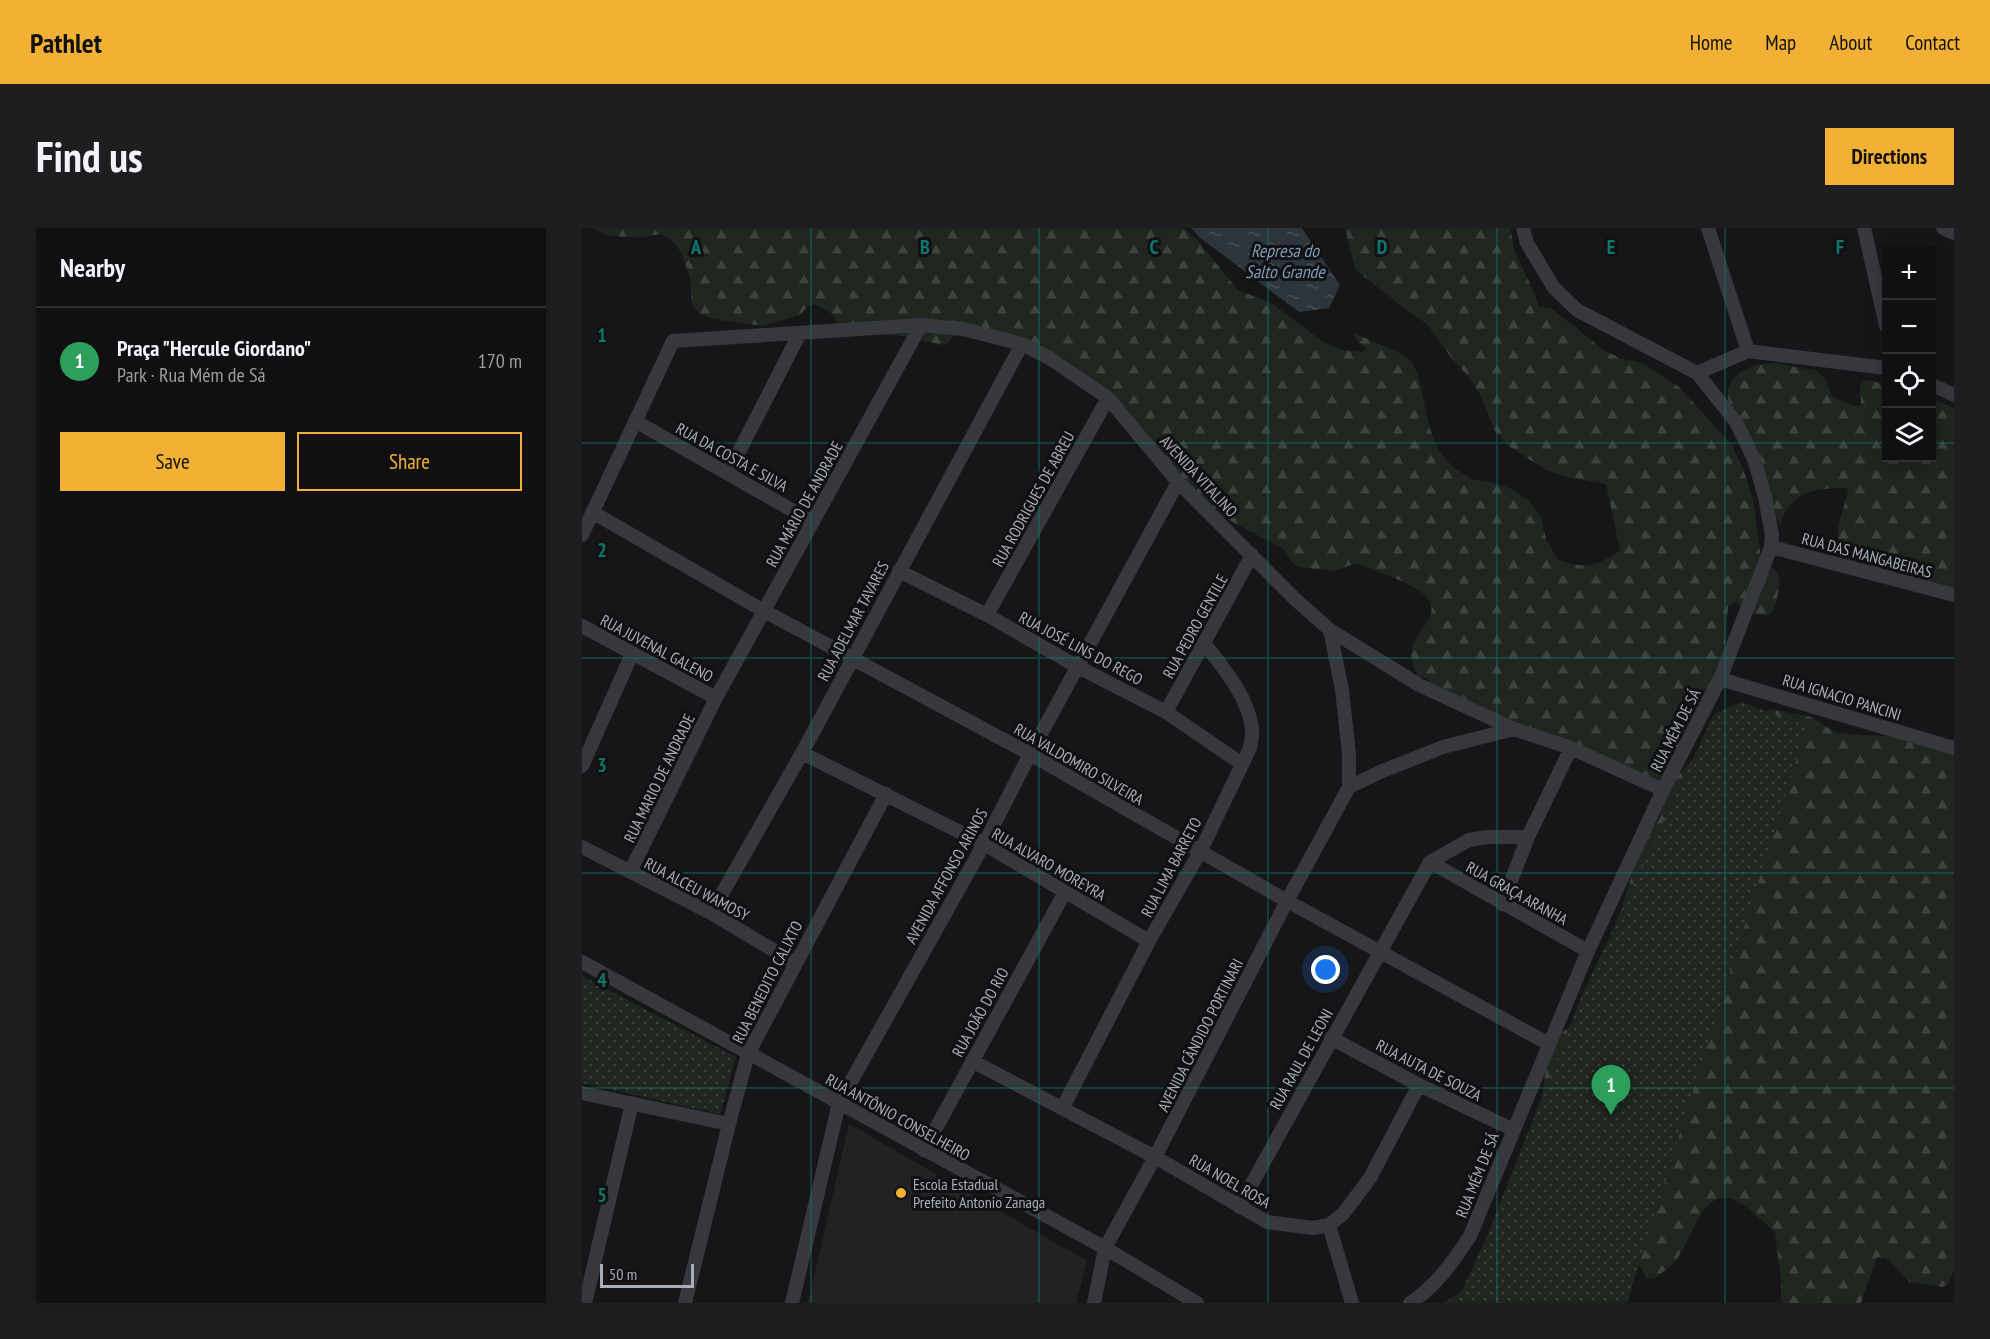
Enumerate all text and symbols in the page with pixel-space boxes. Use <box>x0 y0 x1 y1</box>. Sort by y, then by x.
text: Pathlet <box>30 24 102 61</box>
text: Home <box>1690 29 1732 56</box>
text: Map <box>1765 29 1796 56</box>
text: About <box>1829 29 1872 56</box>
text: Contact <box>1905 29 1960 56</box>
button: Directions <box>1825 128 1954 185</box>
text: Find us <box>36 129 143 184</box>
text: A <box>690 234 702 260</box>
text: B <box>920 234 930 260</box>
text: C <box>1149 234 1159 260</box>
text: D <box>1377 234 1388 260</box>
text: E <box>1607 234 1615 260</box>
text: F <box>1836 234 1844 260</box>
water label: Represa do Salto Grande <box>1245 239 1326 283</box>
map controls <box>1882 246 1936 462</box>
button: + <box>1882 246 1936 300</box>
text: Nearby <box>60 251 125 284</box>
button: − <box>1882 300 1936 354</box>
text: 1 <box>597 322 607 348</box>
text: Praça "Hercule Giordano" <box>117 334 311 362</box>
text: 1 <box>75 348 84 374</box>
text: 170 m <box>478 348 522 374</box>
button: locate <box>1882 354 1936 408</box>
text: Park · Rua Mém de Sá <box>117 362 265 388</box>
button: layers <box>1882 408 1936 462</box>
street label: RUA DA COSTA E SILVA <box>673 418 792 496</box>
street label: RUA RODRIGUES DE ABREU <box>987 428 1079 570</box>
street label: AVENIDA VITALINO <box>1156 431 1242 521</box>
button: Save <box>60 432 285 491</box>
button: Share <box>297 432 522 491</box>
street label: RUA MÁRIO DE ANDRADE <box>761 437 847 570</box>
street label: RUA DAS MANGABEIRAS <box>1800 528 1934 582</box>
text: 2 <box>597 537 607 563</box>
street label: RUA ADELMAR TAVARES <box>813 558 893 684</box>
street label: RUA PEDRO GENTILE <box>1158 570 1232 682</box>
street label: RUA JOSÉ LINS DO REGO <box>1016 607 1146 689</box>
street label: RUA JUVENAL GALENO <box>597 610 717 686</box>
street label: RUA IGNACIO PANCINI <box>1780 669 1904 725</box>
street label: RUA MÉM DE SÁ <box>1646 685 1705 775</box>
street label: RUA MARIO DE ANDRADE <box>619 710 699 846</box>
street label: RUA VALDOMIRO SILVEIRA <box>1011 719 1148 809</box>
text: 3 <box>597 752 607 778</box>
street label: AVENIDA AFFONSO ARINOS <box>901 805 992 947</box>
street label: RUA LIMA BARRETO <box>1136 814 1206 920</box>
street label: RUA ALVARO MOREYRA <box>988 823 1110 905</box>
street label: RUA ALCEU WAMOSY <box>641 853 754 925</box>
street label: RUA GRAÇA ARANHA <box>1463 857 1572 929</box>
street label: RUA BENEDITO CALIXTO <box>727 917 807 1047</box>
street label: AVENIDA CÂNDIDO PORTINARI <box>1153 955 1247 1115</box>
your location <box>1311 955 1340 984</box>
street label: RUA JOÃO DO RIO <box>947 964 1013 1060</box>
text: 4 <box>597 967 607 993</box>
street label: RUA RAUL DE LEONI <box>1265 1005 1337 1113</box>
street label: RUA AUTA DE SOUZA <box>1373 1035 1485 1105</box>
pin: 1 <box>1592 1066 1630 1115</box>
street label: RUA ANTÔNIO CONSELHEIRO <box>822 1069 974 1165</box>
street label: RUA MÉM DE SÁ <box>1451 1129 1503 1221</box>
street label: RUA NOEL ROSA <box>1186 1150 1275 1213</box>
place label: Escola Estadual Prefeito Antonio Zanaga <box>913 1174 1045 1212</box>
text: 5 <box>597 1182 607 1208</box>
marker: Escola Estadual Prefeito Antonio Zanaga <box>894 1186 908 1200</box>
scale bar <box>600 1261 694 1288</box>
text: 50 m <box>609 1264 637 1284</box>

